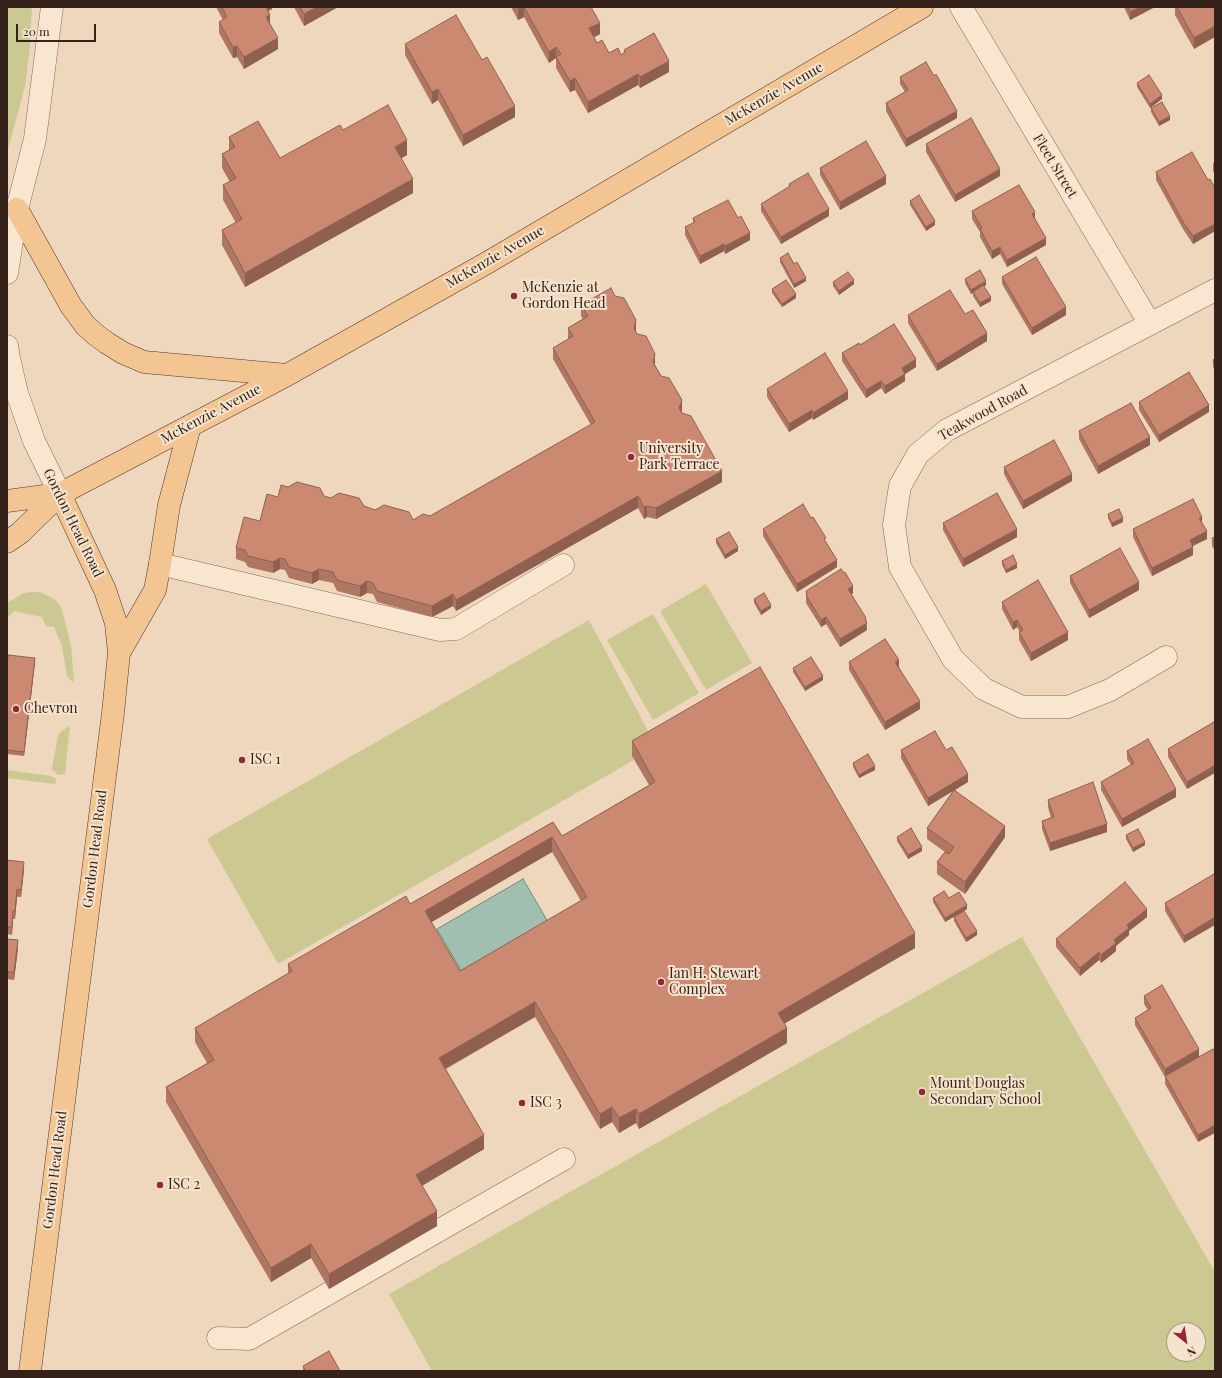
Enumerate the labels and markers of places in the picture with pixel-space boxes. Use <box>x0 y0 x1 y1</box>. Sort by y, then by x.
place label: McKenzie at Gordon Head <box>522 280 606 312</box>
marker: McKenzie at Gordon Head <box>509 291 519 301</box>
place label: University Park Terrace <box>639 441 720 474</box>
marker: University Park Terrace <box>626 452 636 462</box>
place label: Chevron <box>24 701 78 717</box>
marker: Chevron <box>11 704 21 714</box>
place label: ISC 1 <box>250 752 281 768</box>
marker: ISC 1 <box>237 755 247 765</box>
place label: Ian H. Stewart Complex <box>669 966 759 998</box>
marker: Ian H. Stewart Complex <box>656 977 666 987</box>
place label: Mount Douglas Secondary School <box>930 1076 1041 1108</box>
marker: Mount Douglas Secondary School <box>917 1087 927 1097</box>
place label: ISC 3 <box>530 1095 562 1111</box>
marker: ISC 3 <box>517 1098 527 1108</box>
place label: ISC 2 <box>168 1177 200 1193</box>
marker: ISC 2 <box>155 1180 165 1190</box>

